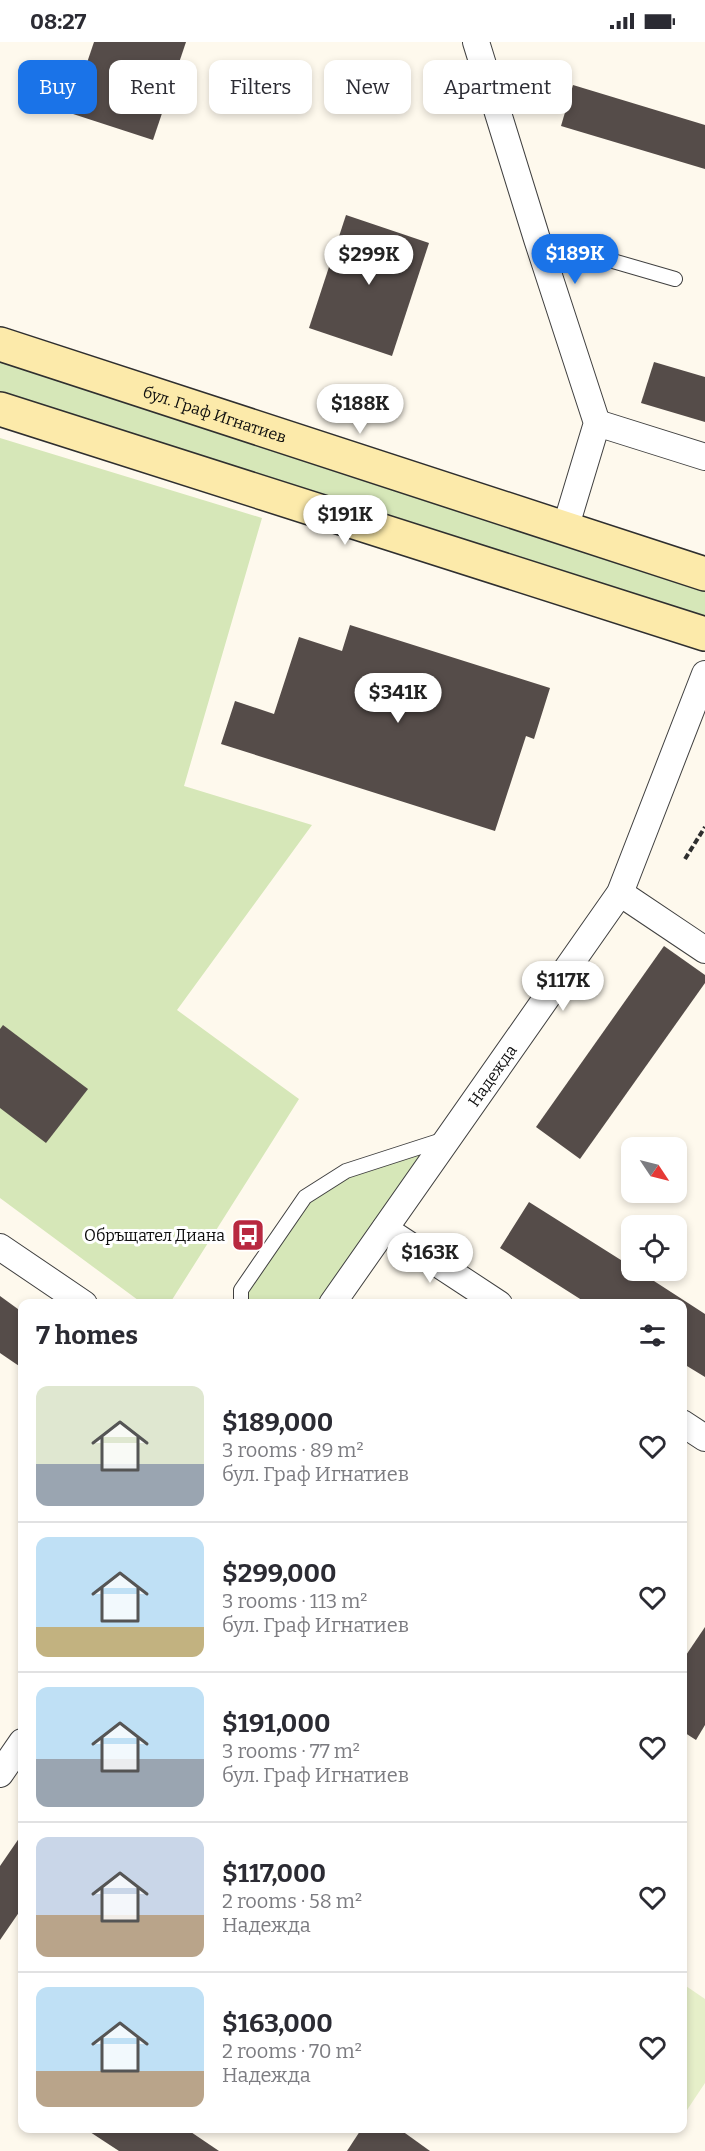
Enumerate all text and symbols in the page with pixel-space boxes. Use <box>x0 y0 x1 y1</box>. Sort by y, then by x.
text: 08:27 <box>30 8 86 35</box>
chip: Buy <box>18 60 97 114</box>
chip: Rent <box>109 60 197 114</box>
chip: Filters <box>209 60 312 114</box>
chip: New <box>324 60 411 114</box>
chip: Apartment <box>423 60 572 114</box>
pin: $189K <box>533 234 617 285</box>
pin: $299K <box>327 235 411 286</box>
text: $189K <box>546 241 604 265</box>
text: $299K <box>338 242 400 266</box>
street label: бул. Граф Игнатиев <box>141 382 289 446</box>
pin: $188K <box>318 384 402 435</box>
text: $188K <box>331 391 389 415</box>
pin: $191K <box>303 495 387 546</box>
text: $191K <box>317 502 373 526</box>
pin: $341K <box>356 673 440 724</box>
text: $341K <box>369 680 427 704</box>
pin: $117K <box>521 961 605 1012</box>
text: $117K <box>536 968 590 992</box>
street label: Надежда <box>464 1041 520 1110</box>
north arrow <box>621 1137 687 1203</box>
map controls <box>621 1137 687 1281</box>
button: locate <box>621 1215 687 1281</box>
bus stop icon: Обръщател Диана <box>230 1217 266 1253</box>
place label: Обръщател Диана <box>84 1226 225 1245</box>
pin: $163K <box>388 1233 472 1284</box>
text: $163K <box>401 1240 459 1264</box>
icon: filters <box>636 1319 669 1352</box>
text: 7 homes <box>36 1320 138 1351</box>
text: $189,000 <box>222 1407 333 1438</box>
icon: home <box>84 1410 156 1482</box>
icon: heart <box>636 1430 669 1463</box>
text: 3 rooms · 89 m² <box>222 1438 364 1462</box>
text: бул. Граф Игнатиев <box>222 1462 409 1486</box>
text: $299,000 <box>222 1558 337 1589</box>
icon: home <box>84 1561 156 1633</box>
icon: heart <box>636 1581 669 1614</box>
text: 3 rooms · 113 m² <box>222 1589 367 1613</box>
text: бул. Граф Игнатиев <box>222 1613 409 1637</box>
text: $191,000 <box>222 1708 330 1739</box>
icon: home <box>84 1711 156 1783</box>
icon: heart <box>636 1731 669 1764</box>
text: 3 rooms · 77 m² <box>222 1739 360 1763</box>
text: бул. Граф Игнатиев <box>222 1763 409 1787</box>
text: $117,000 <box>222 1858 326 1889</box>
icon: home <box>84 1861 156 1933</box>
icon: heart <box>636 1881 669 1914</box>
text: 2 rooms · 58 m² <box>222 1889 362 1913</box>
text: Надежда <box>222 1913 311 1937</box>
text: $163,000 <box>222 2008 333 2039</box>
icon: home <box>84 2011 156 2083</box>
icon: heart <box>636 2031 669 2064</box>
text: 2 rooms · 70 m² <box>222 2039 362 2063</box>
text: Надежда <box>222 2063 311 2087</box>

